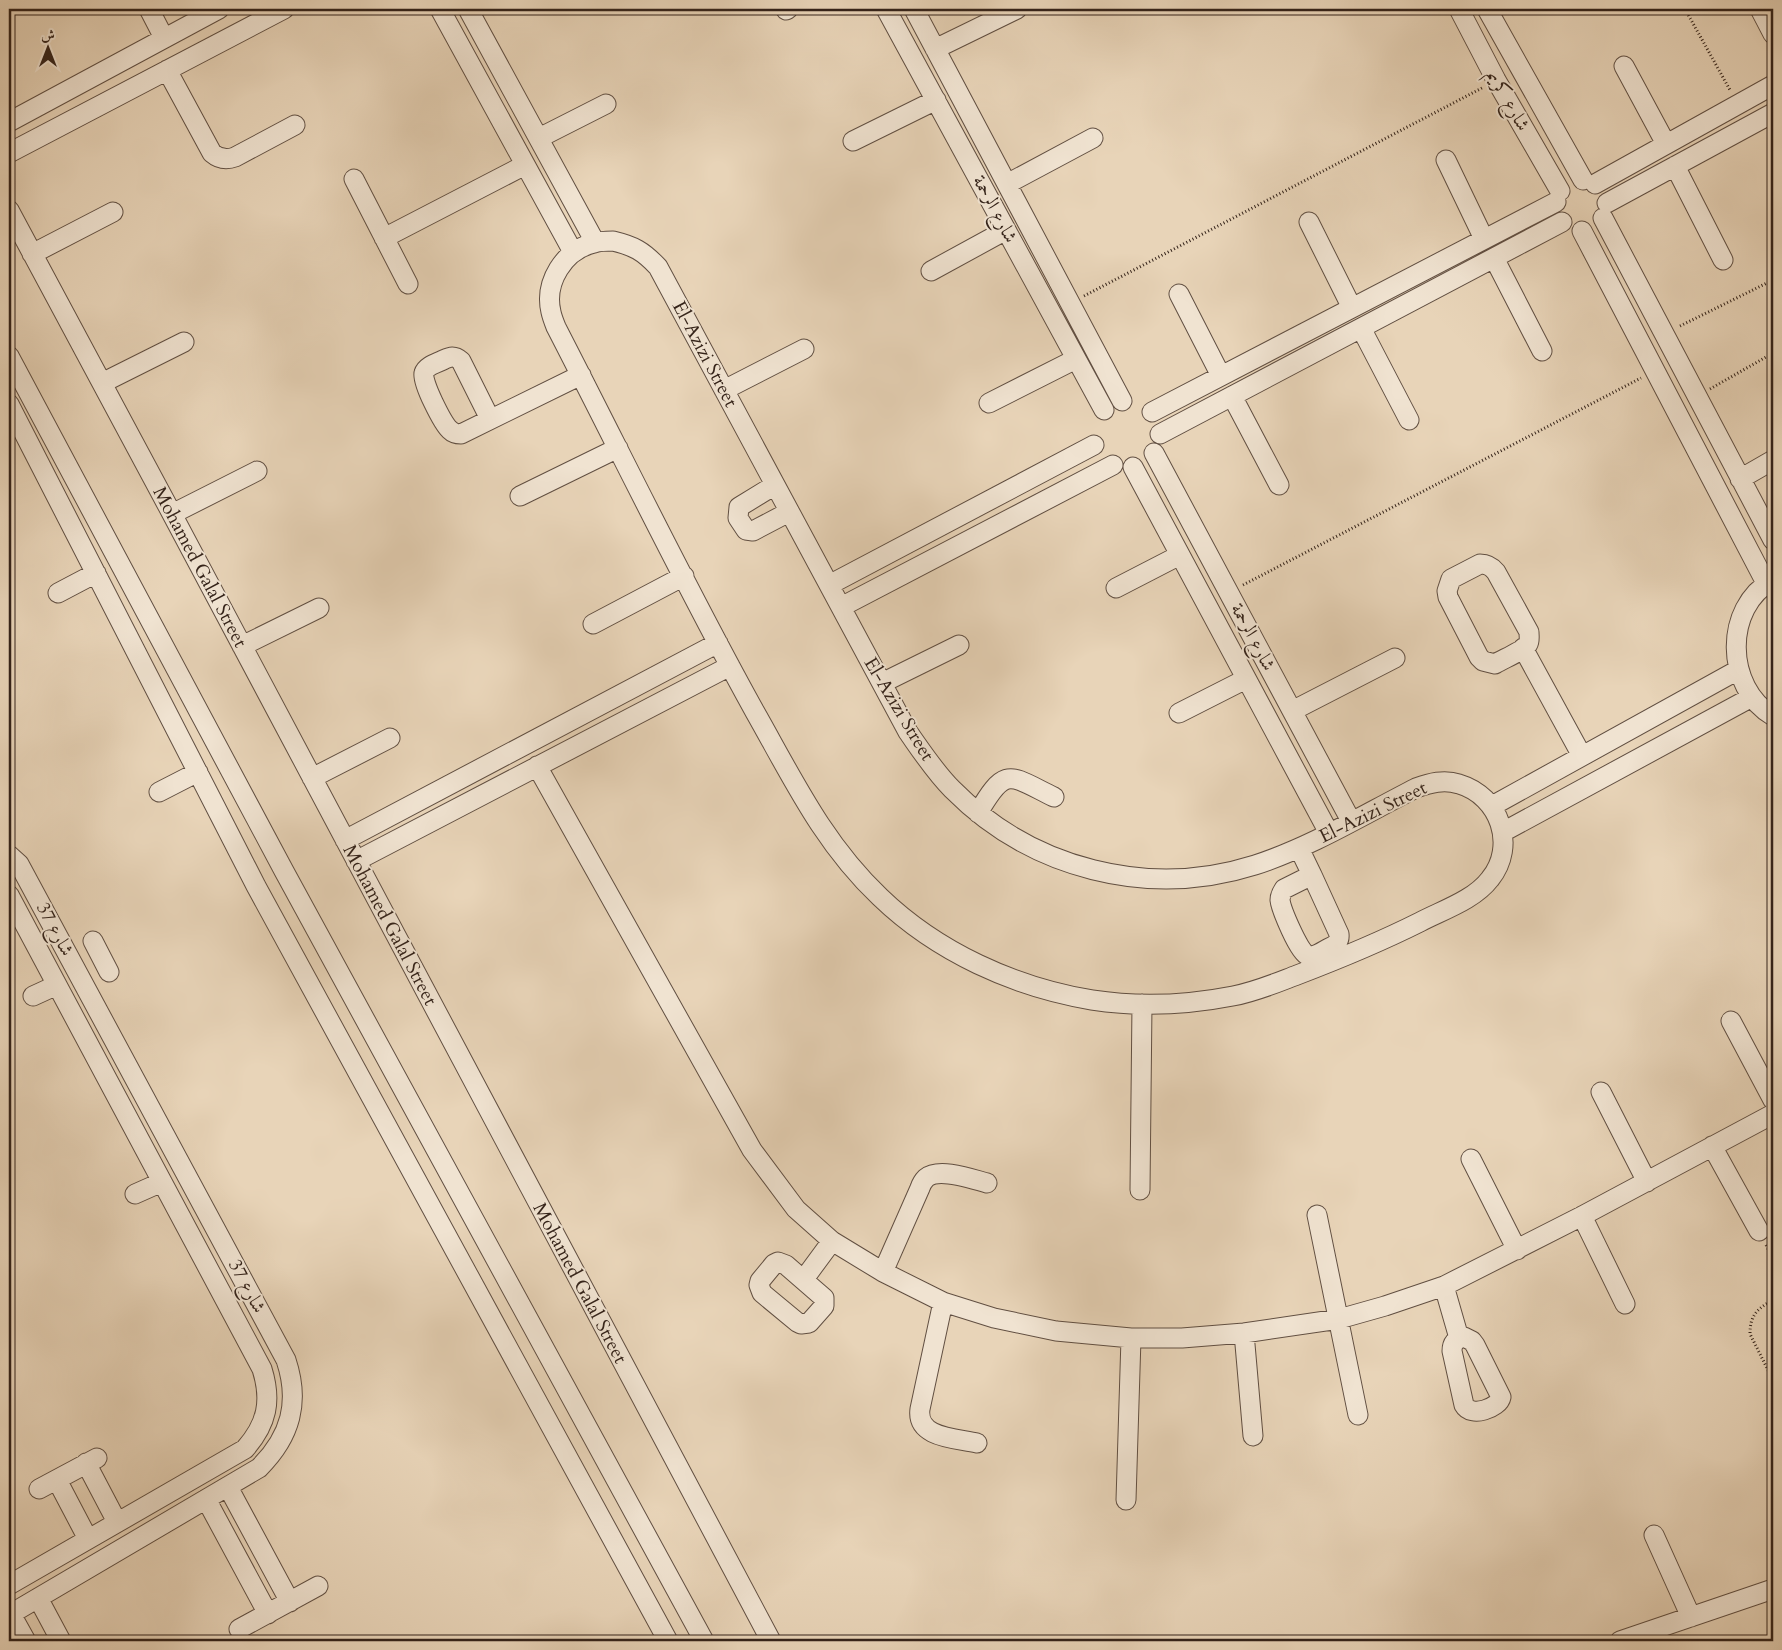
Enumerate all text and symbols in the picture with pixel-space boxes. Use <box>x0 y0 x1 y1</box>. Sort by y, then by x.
north arrow <box>22 22 72 72</box>
text: ش <box>41 26 55 45</box>
street label: شارع كريم <box>1477 65 1536 137</box>
street label: شارع الرحمة <box>965 171 1024 248</box>
street label: El-Azizi Street <box>666 296 744 412</box>
street label: Mohamed Galal Street <box>147 482 253 652</box>
street label: شارع الرحمة <box>1223 599 1282 676</box>
street label: El-Azizi Street <box>858 652 940 766</box>
street label: El-Azizi Street <box>1315 775 1431 849</box>
street label: Mohamed Galal Street <box>337 840 443 1010</box>
street label: شارع 37 <box>28 897 80 961</box>
street label: Mohamed Galal Street <box>527 1198 633 1368</box>
street label: شارع 37 <box>220 1254 272 1318</box>

